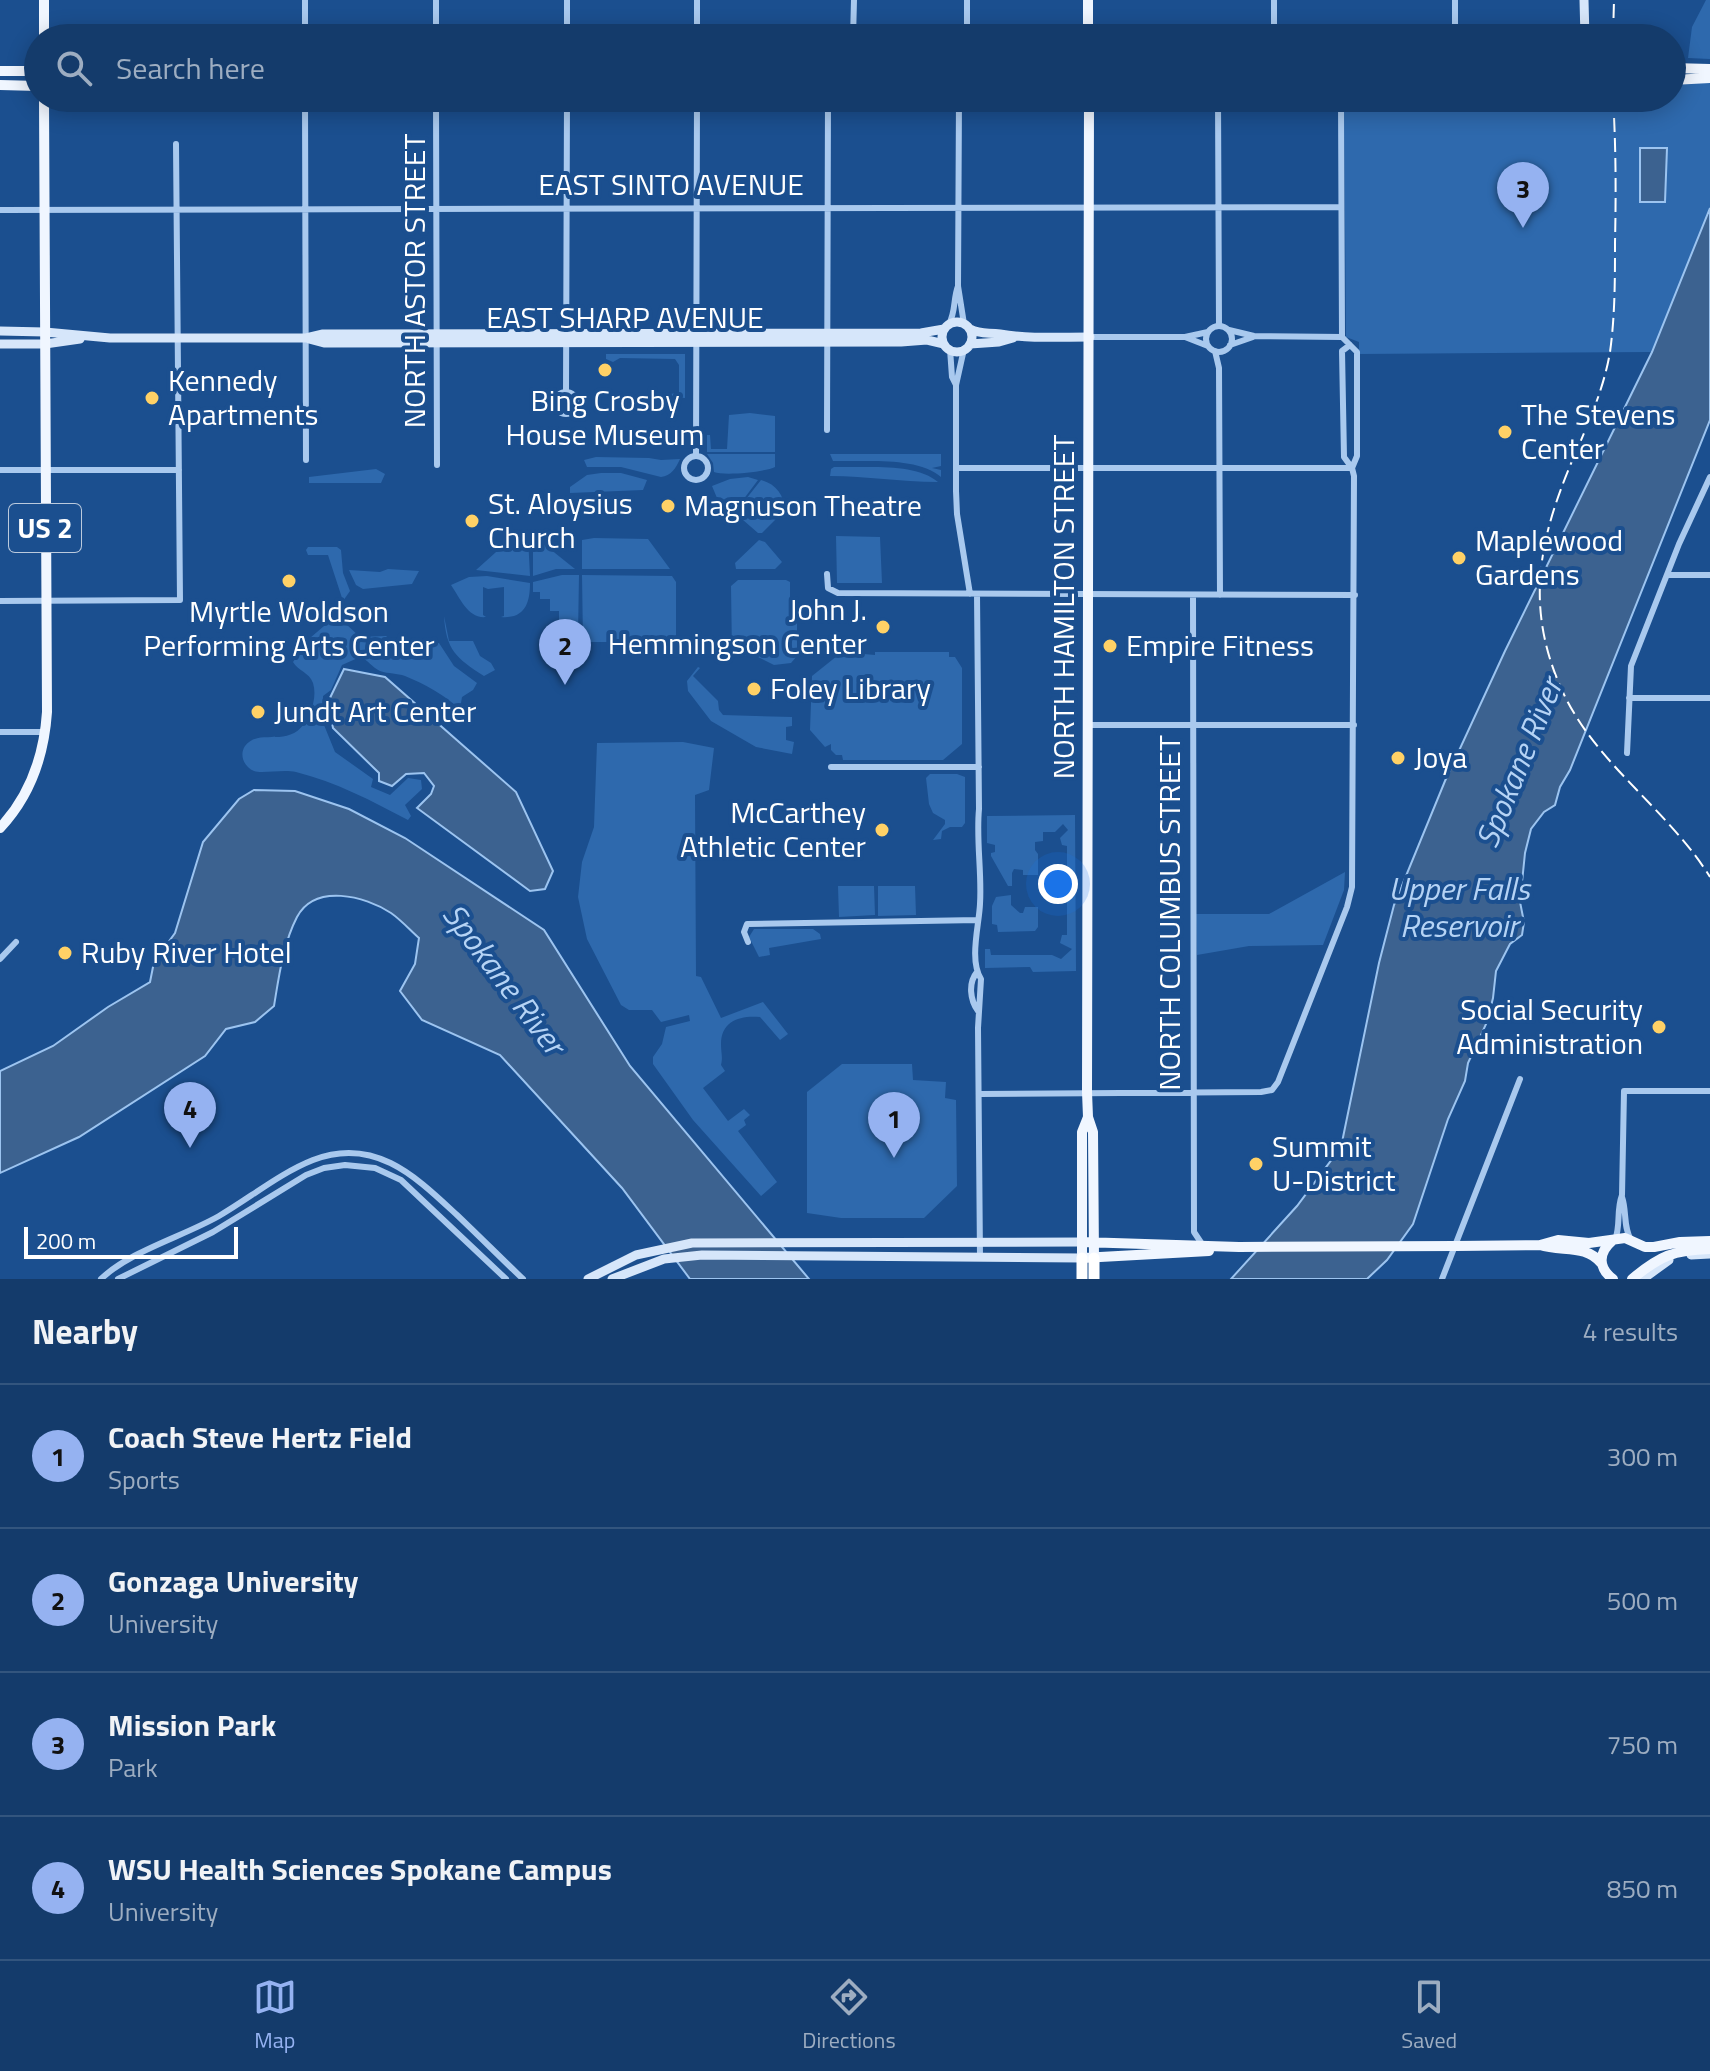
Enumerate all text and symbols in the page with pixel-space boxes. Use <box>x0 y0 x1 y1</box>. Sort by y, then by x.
search box <box>24 24 1686 112</box>
text: Search here <box>116 45 265 91</box>
icon: search <box>52 46 96 90</box>
street label: NORTH ASTOR STREET <box>391 134 437 428</box>
street label: EAST SINTO AVENUE <box>538 161 804 207</box>
pin: 3 <box>1497 162 1549 228</box>
street label: EAST SHARP AVENUE <box>486 294 764 340</box>
place label: Kennedy Apartments <box>168 357 318 437</box>
marker: Bing Crosby House Museum <box>596 361 614 379</box>
place label: Bing Crosby House Museum <box>506 377 704 457</box>
marker: Kennedy Apartments <box>143 389 161 407</box>
place label: The Stevens Center <box>1521 391 1675 471</box>
marker: The Stevens Center <box>1496 423 1514 441</box>
street label: NORTH HAMILTON STREET <box>1040 435 1086 779</box>
place label: St. Aloysius Church <box>488 480 633 560</box>
place label: Magnuson Theatre <box>684 482 922 528</box>
marker: Magnuson Theatre <box>659 497 677 515</box>
road number: US 2 <box>9 504 81 552</box>
marker: St. Aloysius Church <box>463 512 481 530</box>
place label: Maplewood Gardens <box>1475 517 1623 597</box>
marker: Maplewood Gardens <box>1450 549 1468 567</box>
marker: Myrtle Woldson Performing Arts Center <box>280 572 298 590</box>
place label: John J. Hemmingson Center <box>608 586 867 666</box>
place label: Myrtle Woldson Performing Arts Center <box>143 588 435 668</box>
marker: John J. Hemmingson Center <box>874 618 892 636</box>
pin: 2 <box>539 619 591 685</box>
place label: Empire Fitness <box>1126 622 1314 668</box>
marker: Empire Fitness <box>1101 637 1119 655</box>
place label: Foley Library <box>770 665 931 711</box>
water label: Spokane River <box>1462 667 1575 855</box>
marker: Foley Library <box>745 680 763 698</box>
place label: Jundt Art Center <box>274 688 476 734</box>
marker: Jundt Art Center <box>249 703 267 721</box>
place label: Joya <box>1414 734 1467 780</box>
street label: NORTH COLUMBUS STREET <box>1146 735 1192 1091</box>
marker: Joya <box>1389 749 1407 767</box>
place label: McCarthey Athletic Center <box>680 789 866 869</box>
marker: McCarthey Athletic Center <box>873 821 891 839</box>
your location <box>1038 864 1078 904</box>
water label: Upper Falls Reservoir <box>1388 864 1532 949</box>
water label: Spokane River <box>432 892 580 1067</box>
place label: Ruby River Hotel <box>81 929 292 975</box>
marker: Ruby River Hotel <box>56 944 74 962</box>
place label: Social Security Administration <box>1456 986 1643 1066</box>
marker: Social Security Administration <box>1650 1018 1668 1036</box>
pin: 4 <box>164 1082 216 1148</box>
pin: 1 <box>868 1092 920 1158</box>
place label: Summit U-District <box>1272 1123 1396 1203</box>
marker: Summit U-District <box>1247 1155 1265 1173</box>
scale bar <box>24 1223 238 1259</box>
text: 200 m <box>36 1224 96 1258</box>
text: Nearby <box>32 1305 138 1357</box>
text: 4 results <box>1583 1312 1678 1351</box>
text: Coach Steve Hertz Field <box>108 1414 412 1460</box>
text: 1 <box>51 1437 65 1476</box>
text: 300 m <box>1607 1437 1678 1476</box>
text: Sports <box>108 1460 180 1499</box>
text: Gonzaga University <box>108 1558 359 1604</box>
text: 2 <box>51 1581 65 1620</box>
text: 500 m <box>1607 1581 1678 1620</box>
text: University <box>108 1604 218 1643</box>
text: Mission Park <box>108 1702 276 1748</box>
text: 3 <box>51 1725 65 1764</box>
text: 750 m <box>1607 1725 1678 1764</box>
text: Park <box>108 1748 158 1787</box>
text: WSU Health Sciences Spokane Campus <box>108 1846 612 1892</box>
text: 4 <box>51 1869 65 1908</box>
text: 850 m <box>1607 1869 1678 1908</box>
text: University <box>108 1892 218 1931</box>
tab: Map <box>253 1975 297 2057</box>
tab: Directions <box>802 1975 896 2057</box>
tab: Saved <box>1401 1975 1457 2057</box>

